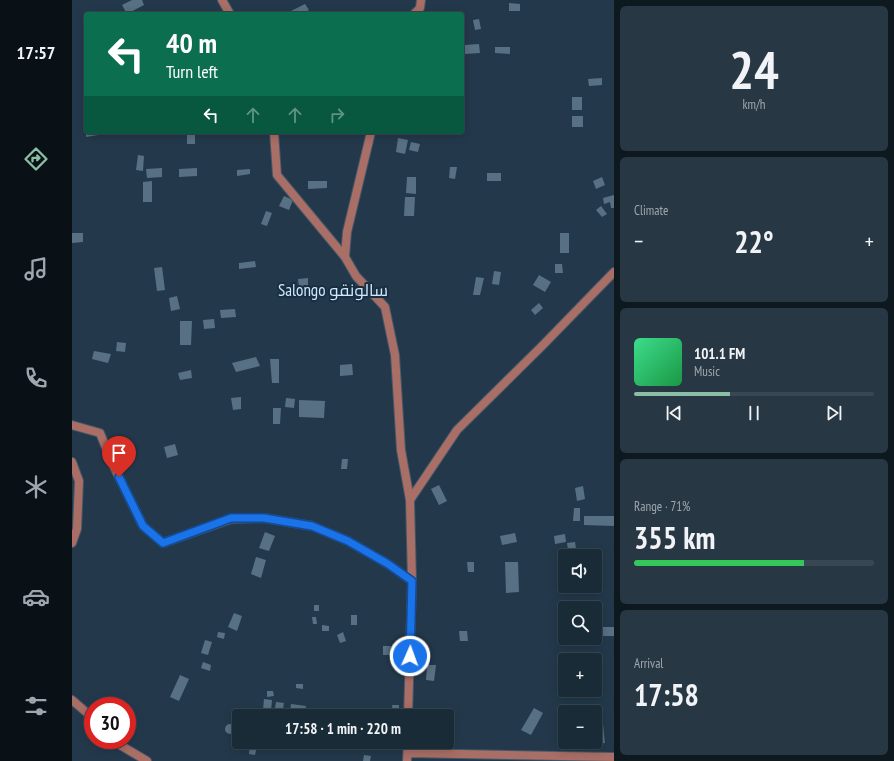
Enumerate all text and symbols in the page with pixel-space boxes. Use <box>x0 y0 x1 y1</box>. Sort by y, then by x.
text: 40 m <box>166 24 217 61</box>
icon: left <box>100 28 152 80</box>
text: 24 <box>729 36 779 103</box>
text: 17:57 <box>17 41 55 64</box>
text: Turn left <box>166 60 218 83</box>
text: km/h <box>742 96 766 113</box>
icon: left <box>200 104 222 126</box>
icon: ahead <box>242 104 264 126</box>
icon: ahead <box>284 104 306 126</box>
icon: right <box>326 104 348 126</box>
icon: directions <box>22 145 50 173</box>
text: Climate <box>634 202 668 219</box>
text: 22° <box>734 222 774 261</box>
text: − <box>634 227 643 255</box>
text: + <box>865 227 874 255</box>
icon: music <box>22 255 50 283</box>
district label: Salongo سالونقو <box>278 279 388 301</box>
text: 101.1 FM <box>694 344 745 363</box>
text: Music <box>694 363 720 380</box>
icon: phone <box>22 364 50 392</box>
icon: previous <box>663 402 685 424</box>
icon: pause <box>743 402 765 424</box>
icon: next <box>823 402 845 424</box>
pin <box>102 436 136 477</box>
icon: arrive <box>108 442 130 464</box>
icon: climate <box>22 473 50 501</box>
text: Range · 71% <box>634 498 690 515</box>
text: 355 km <box>634 518 715 557</box>
map controls <box>558 549 602 749</box>
button: sound <box>558 549 602 593</box>
icon: car <box>22 583 50 611</box>
button: search <box>558 601 602 645</box>
position arrow <box>389 635 431 677</box>
button: + <box>558 653 602 697</box>
text: Arrival <box>634 655 663 672</box>
text: 17:58 <box>634 675 699 714</box>
icon: filters <box>22 692 50 720</box>
speed limit sign: 30 <box>84 697 136 749</box>
button: − <box>558 705 602 749</box>
text: 17:58 · 1 min · 220 m <box>285 719 401 738</box>

